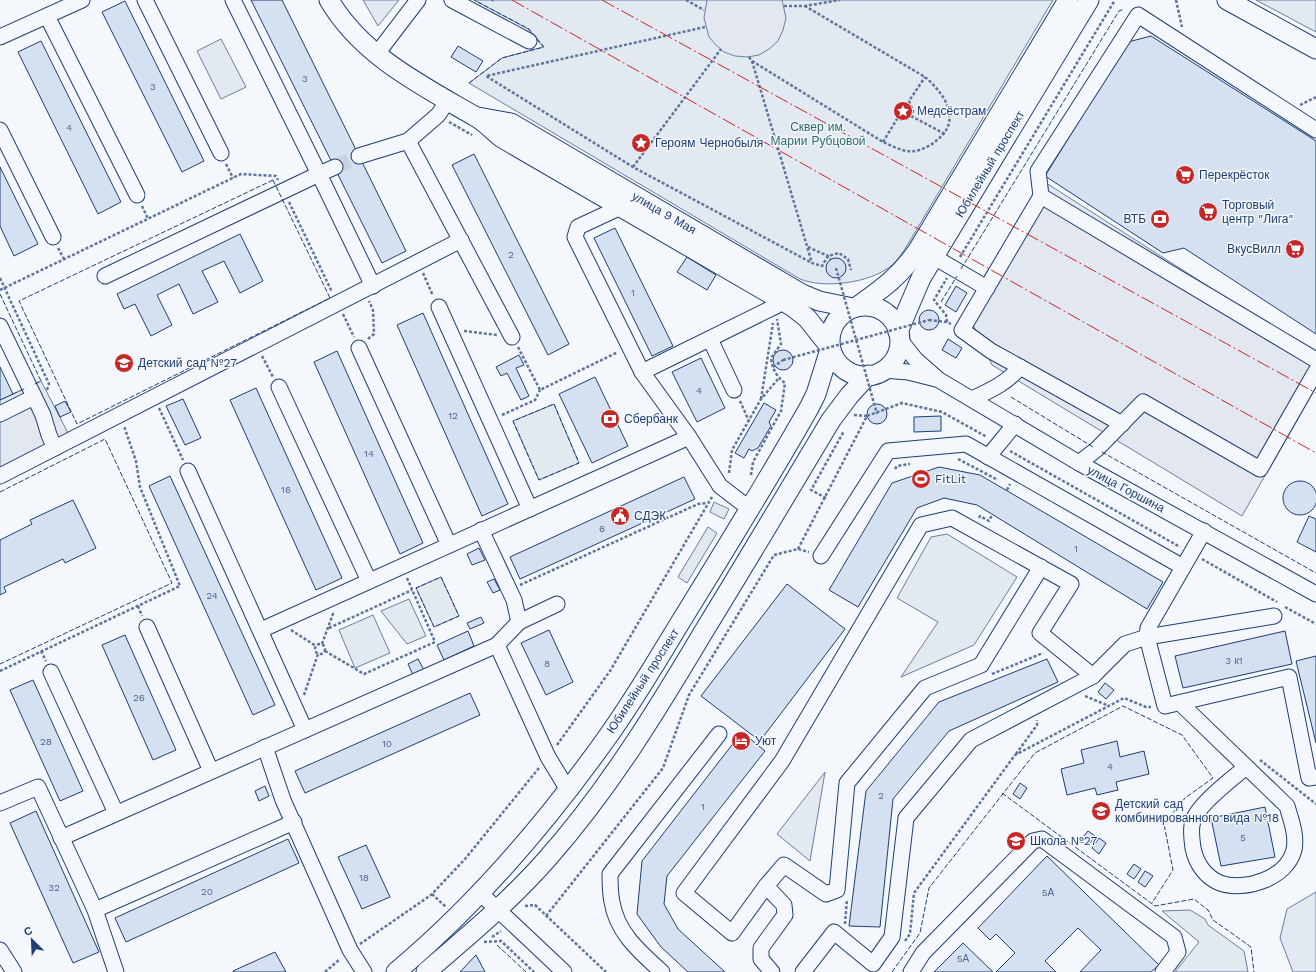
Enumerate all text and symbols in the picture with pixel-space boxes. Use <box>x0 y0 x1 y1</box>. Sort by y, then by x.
house number: 3 <box>302 73 308 84</box>
house number: 3 <box>150 81 156 92</box>
place icon: Медсёстрам <box>892 100 914 122</box>
place label: Медсёстрам <box>917 104 986 118</box>
street label: Юбилейный проспект <box>953 108 1028 220</box>
park label: Сквер им. Марии Рубцовой <box>770 120 866 148</box>
house number: 4 <box>66 122 72 133</box>
place icon: Героям Чернобыля <box>630 132 652 154</box>
place label: Героям Чернобыля <box>655 136 763 150</box>
supermarket icon: Перекрёсток <box>1174 164 1196 186</box>
place label: Перекрёсток <box>1199 168 1270 182</box>
street label: улица 9 Мая <box>629 189 699 237</box>
place label: Торговый центр "Лига" <box>1222 198 1294 226</box>
supermarket icon: Торговый центр "Лига" <box>1197 201 1219 223</box>
bank icon: ВТБ <box>1149 208 1171 230</box>
place label: ВТБ <box>1124 212 1146 226</box>
supermarket icon: ВкусВилл <box>1284 238 1306 260</box>
place label: ВкусВилл <box>1227 242 1281 256</box>
house number: 2 <box>508 249 514 260</box>
house number: 1 <box>631 287 635 298</box>
school or university icon: Детский сад №27 <box>113 352 135 374</box>
place label: Детский сад №27 <box>138 356 237 370</box>
house number: 4 <box>696 385 702 396</box>
bank icon: Сбербанк <box>599 408 621 430</box>
house number: 12 <box>448 410 458 421</box>
place label: Сбербанк <box>624 412 679 426</box>
house number: 14 <box>364 448 374 459</box>
street label: улица Горшина <box>1085 463 1167 515</box>
sports icon: FitLit <box>910 468 932 490</box>
place label: FitLit <box>935 472 966 486</box>
house number: 16 <box>281 484 291 495</box>
public building icon: СДЭК <box>609 505 631 527</box>
place label: СДЭК <box>634 509 666 523</box>
house number: 6 <box>599 523 605 534</box>
house number: 1 <box>1074 543 1078 554</box>
house number: 24 <box>206 590 218 601</box>
street label: Юбилейный проспект <box>604 626 682 736</box>
house number: 3 к1 <box>1225 655 1243 666</box>
house number: 8 <box>544 658 550 669</box>
house number: 26 <box>133 692 145 703</box>
hotel icon: Уют <box>730 730 752 752</box>
place label: Уют <box>755 734 777 748</box>
house number: 28 <box>40 736 52 747</box>
house number: 10 <box>382 738 392 749</box>
house number: 4 <box>1107 761 1113 772</box>
house number: 2 <box>878 790 884 801</box>
place label: Детский сад комбинированного вида №18 <box>1115 797 1279 825</box>
school or university icon: Детский сад комбинированного вида №18 <box>1090 800 1112 822</box>
house number: 1 <box>701 801 705 812</box>
school or university icon: Школа №27 <box>1005 830 1027 852</box>
house number: 5 <box>1240 832 1246 843</box>
place label: Школа №27 <box>1030 834 1097 848</box>
house number: 18 <box>359 872 369 883</box>
house number: 32 <box>48 882 60 893</box>
house number: 20 <box>201 886 213 897</box>
house number: 5А <box>1042 887 1055 898</box>
north arrow <box>12 920 52 960</box>
text: С <box>22 924 34 939</box>
house number: 5А <box>957 953 970 964</box>

